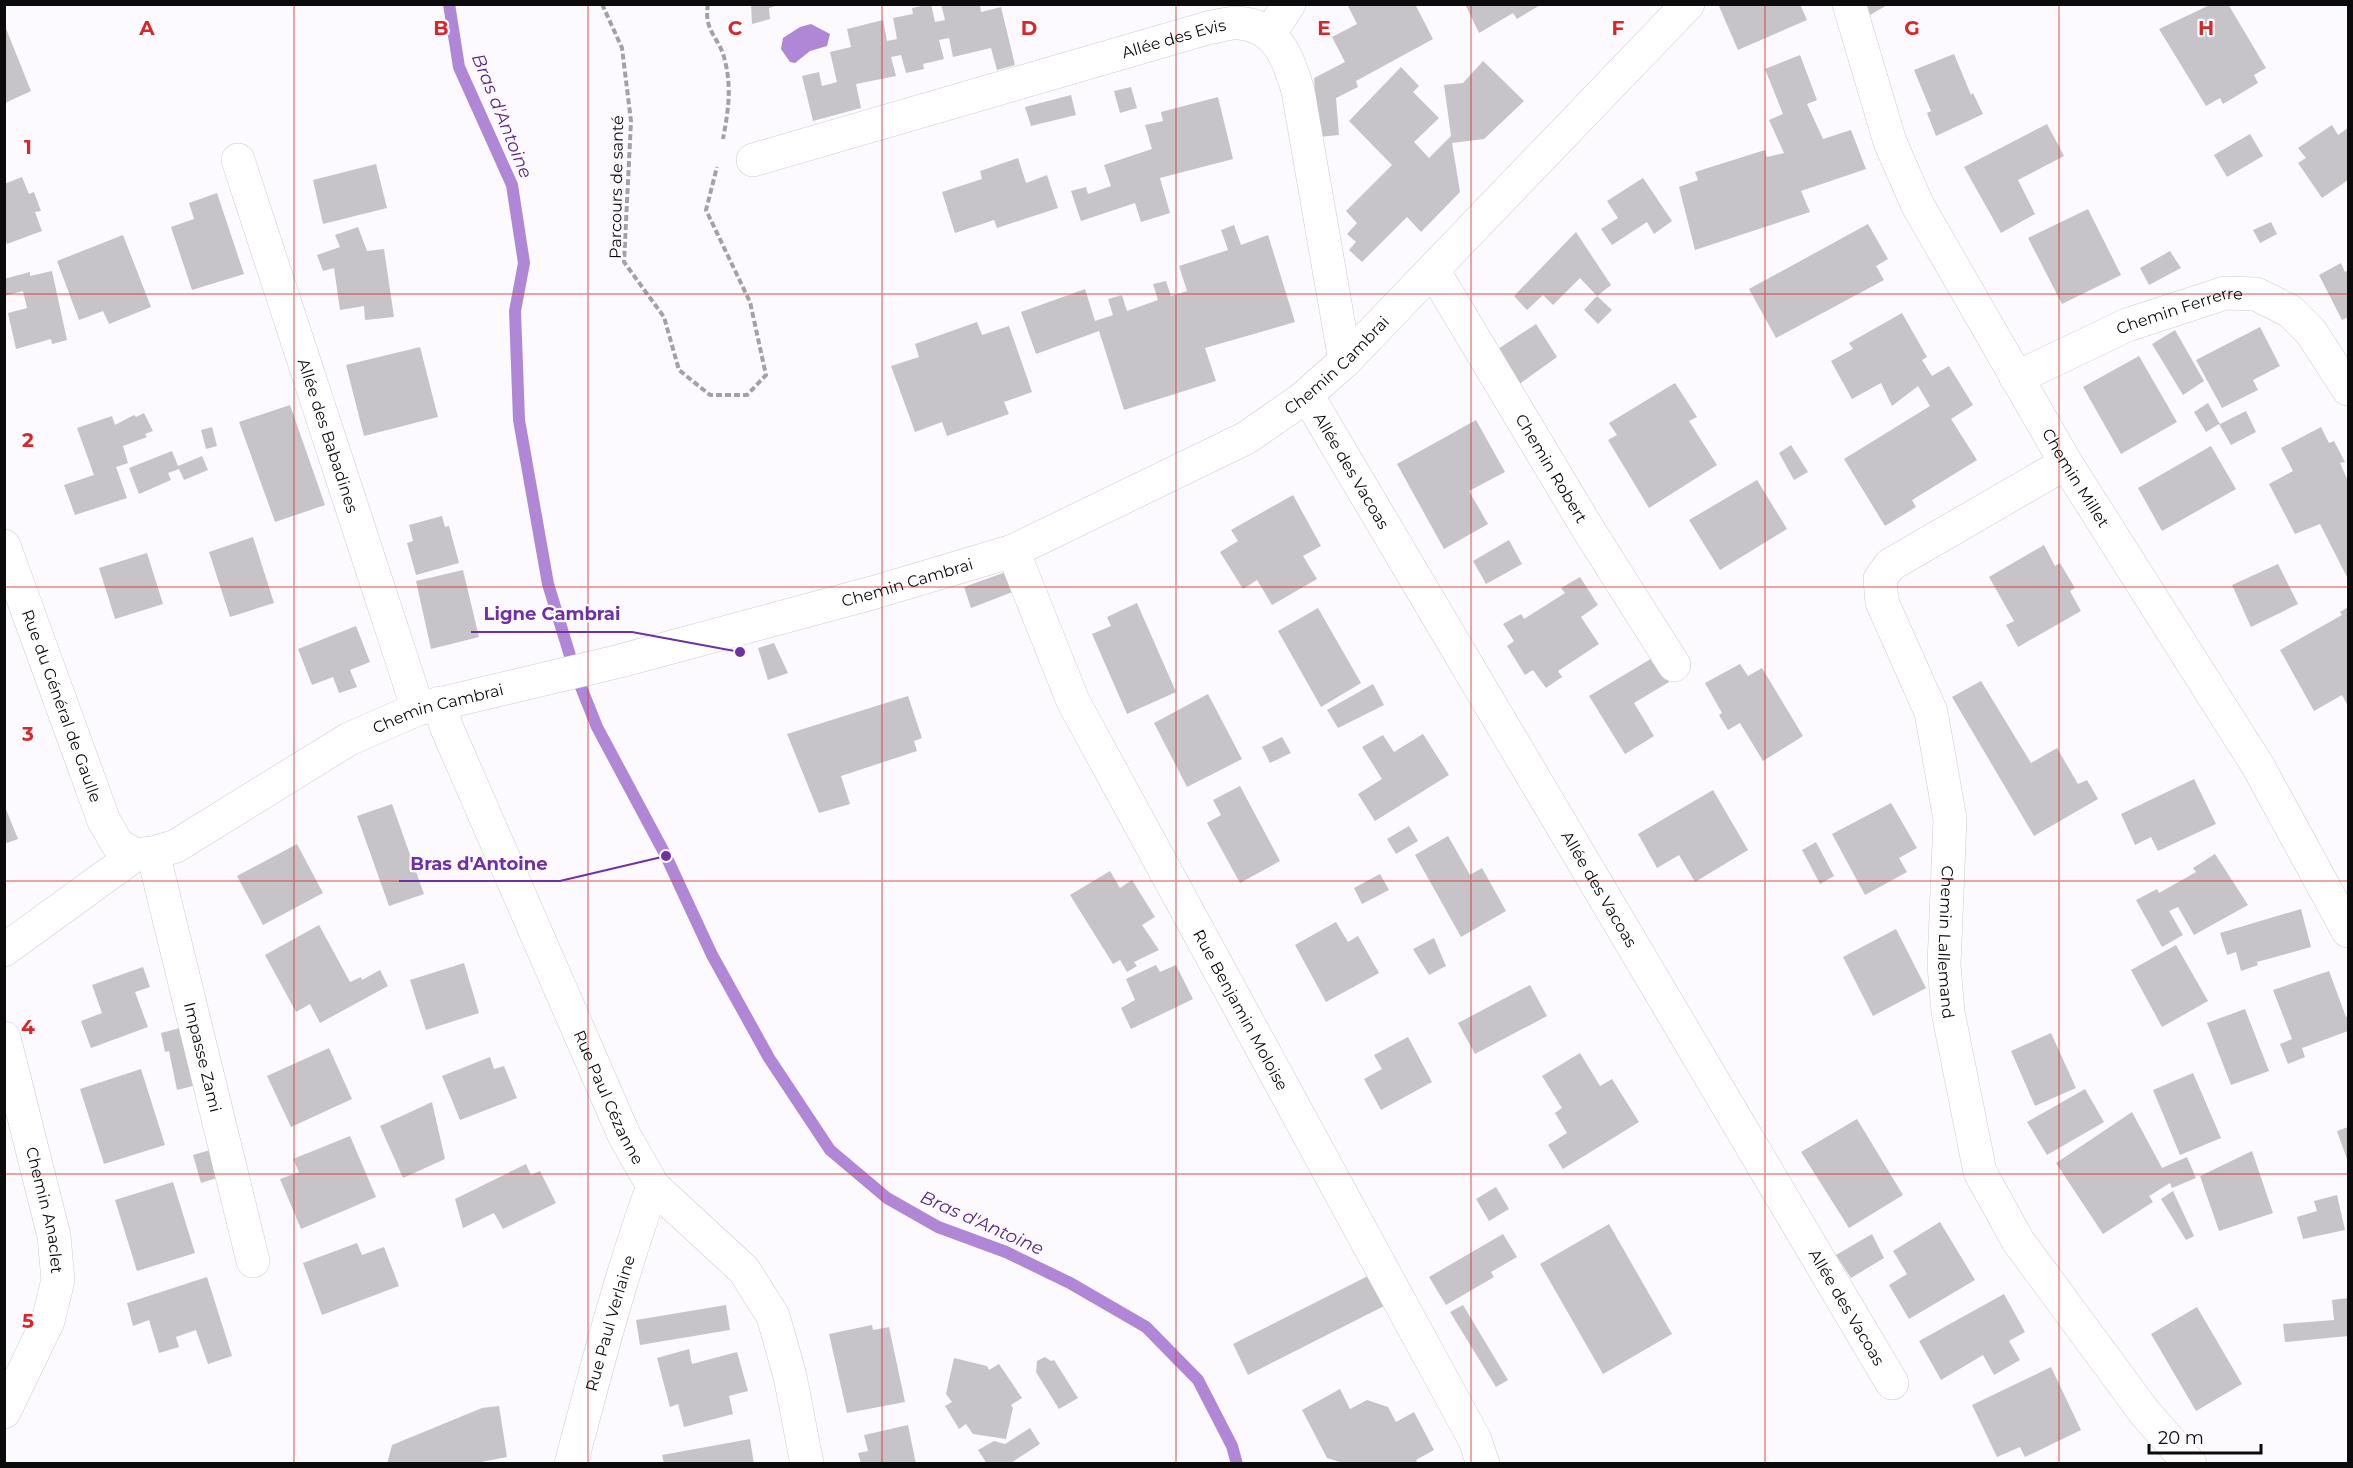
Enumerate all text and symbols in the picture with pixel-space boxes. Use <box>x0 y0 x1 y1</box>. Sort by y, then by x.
street label: Allée des Evis <box>1119 15 1228 62</box>
text: A <box>138 16 155 40</box>
text: B <box>433 16 449 40</box>
text: C <box>728 16 743 40</box>
text: D <box>1021 16 1037 40</box>
text: E <box>1317 16 1331 40</box>
text: F <box>1612 16 1625 40</box>
text: G <box>1904 16 1920 40</box>
text: H <box>2198 16 2214 40</box>
water label: Bras d'Antoine <box>467 50 537 182</box>
street label: Parcours de santé <box>606 115 627 259</box>
text: 1 <box>24 135 32 159</box>
street label: Chemin Ferrerre <box>2113 284 2243 339</box>
street label: Chemin Cambrai <box>1281 312 1393 419</box>
street label: Allée des Babadines <box>294 356 362 516</box>
street label: Allée des Vacoas <box>1310 409 1393 533</box>
street label: Chemin Robert <box>1511 411 1591 527</box>
street label: Chemin Millet <box>2038 425 2113 531</box>
text: 2 <box>22 428 34 452</box>
street label: Chemin Cambrai <box>839 554 975 611</box>
callout: Ligne Cambrai <box>471 596 632 632</box>
text: Ligne Cambrai <box>484 603 620 625</box>
street label: Rue du Général de Gaulle <box>18 607 105 805</box>
street label: Chemin Cambrai <box>370 680 505 738</box>
text: 3 <box>21 722 34 746</box>
street label: Allée des Vacoas <box>1557 828 1641 951</box>
callout: Bras d'Antoine <box>399 845 560 881</box>
text: Bras d'Antoine <box>410 853 548 875</box>
street label: Chemin Lallemand <box>1934 865 1958 1020</box>
street label: Rue Benjamin Moloise <box>1189 926 1292 1094</box>
street label: Impasse Zami <box>180 1000 225 1114</box>
text: 4 <box>21 1015 35 1039</box>
street label: Rue Paul Cézanne <box>569 1027 648 1168</box>
street label: Chemin Anaclet <box>22 1145 66 1275</box>
water label: Bras d'Antoine <box>917 1186 1047 1260</box>
street label: Allée des Vacoas <box>1805 1246 1889 1369</box>
street label: Rue Paul Verlaine <box>582 1253 639 1394</box>
text: 5 <box>22 1309 34 1333</box>
scale bar <box>2149 1417 2262 1455</box>
text: 20 m <box>2158 1427 2204 1449</box>

